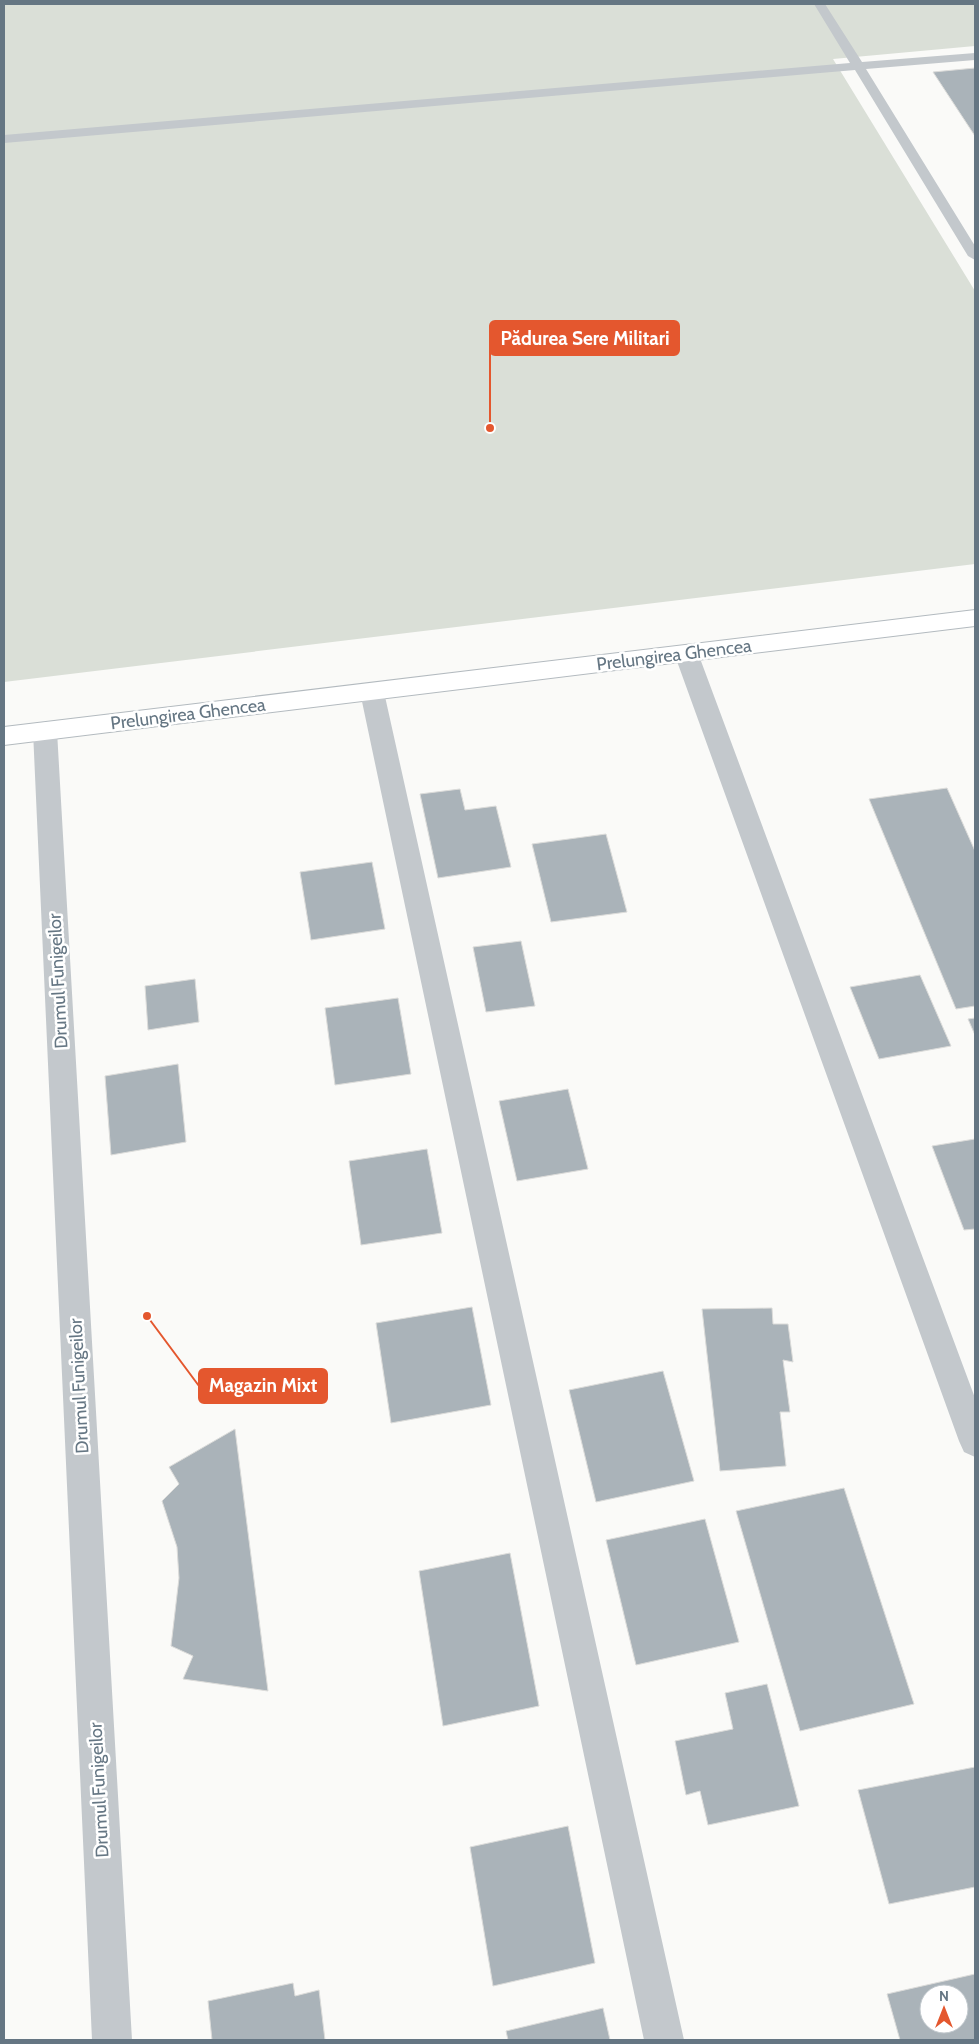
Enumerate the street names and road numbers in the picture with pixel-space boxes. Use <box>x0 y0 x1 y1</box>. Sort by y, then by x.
street label: Prelungirea Ghencea <box>595 635 753 675</box>
street label: Prelungirea Ghencea <box>109 694 267 734</box>
street label: Drumul Funigeilor <box>43 913 73 1049</box>
street label: Drumul Funigeilor <box>64 1318 94 1454</box>
street label: Drumul Funigeilor <box>84 1722 114 1858</box>

